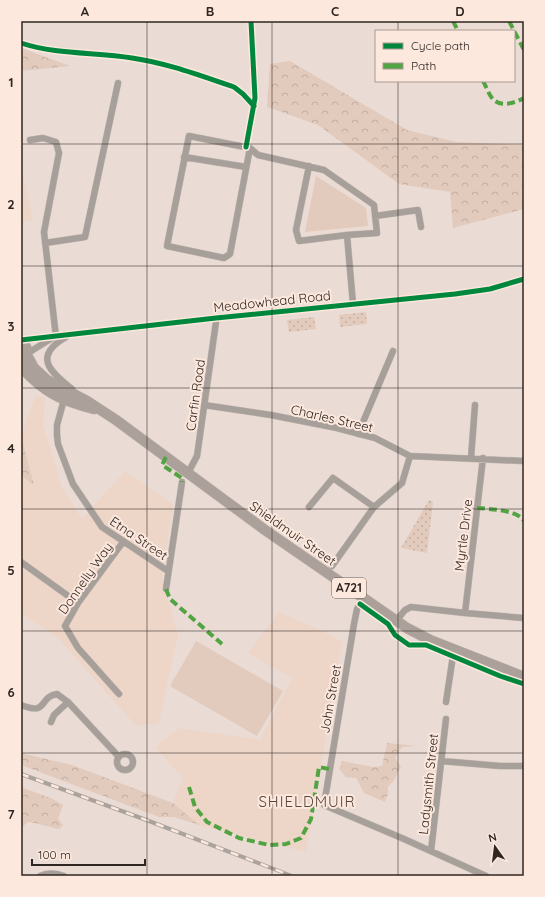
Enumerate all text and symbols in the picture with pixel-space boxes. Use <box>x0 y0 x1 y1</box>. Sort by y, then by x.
text: A <box>81 3 90 19</box>
text: B <box>206 3 214 19</box>
text: C <box>331 3 339 19</box>
text: D <box>455 3 465 19</box>
legend <box>375 30 515 82</box>
text: Cycle path <box>411 38 470 53</box>
text: Path <box>411 58 436 73</box>
text: 1 <box>8 74 14 90</box>
text: 2 <box>7 196 15 212</box>
street label: Meadowhead Road <box>213 287 331 315</box>
text: 3 <box>8 318 15 334</box>
street label: Carfin Road <box>182 358 208 432</box>
street label: Charles Street <box>289 401 375 435</box>
text: 4 <box>7 440 15 456</box>
street label: Shieldmuir Street <box>247 497 339 569</box>
street label: Myrtle Drive <box>451 498 475 572</box>
street label: Etna Street <box>107 513 171 563</box>
street label: Donnelly Way <box>54 539 116 617</box>
text: 5 <box>7 562 15 578</box>
road number: A721 <box>332 578 366 598</box>
street label: John Street <box>316 664 344 734</box>
text: 6 <box>7 684 15 700</box>
street label: Ladysmith Street <box>415 733 441 835</box>
district label: SHIELDMUIR <box>258 792 356 811</box>
text: 7 <box>7 806 15 822</box>
north arrow <box>475 827 515 867</box>
text: N <box>487 830 498 845</box>
scale bar <box>32 841 145 867</box>
text: 100 m <box>38 847 71 862</box>

